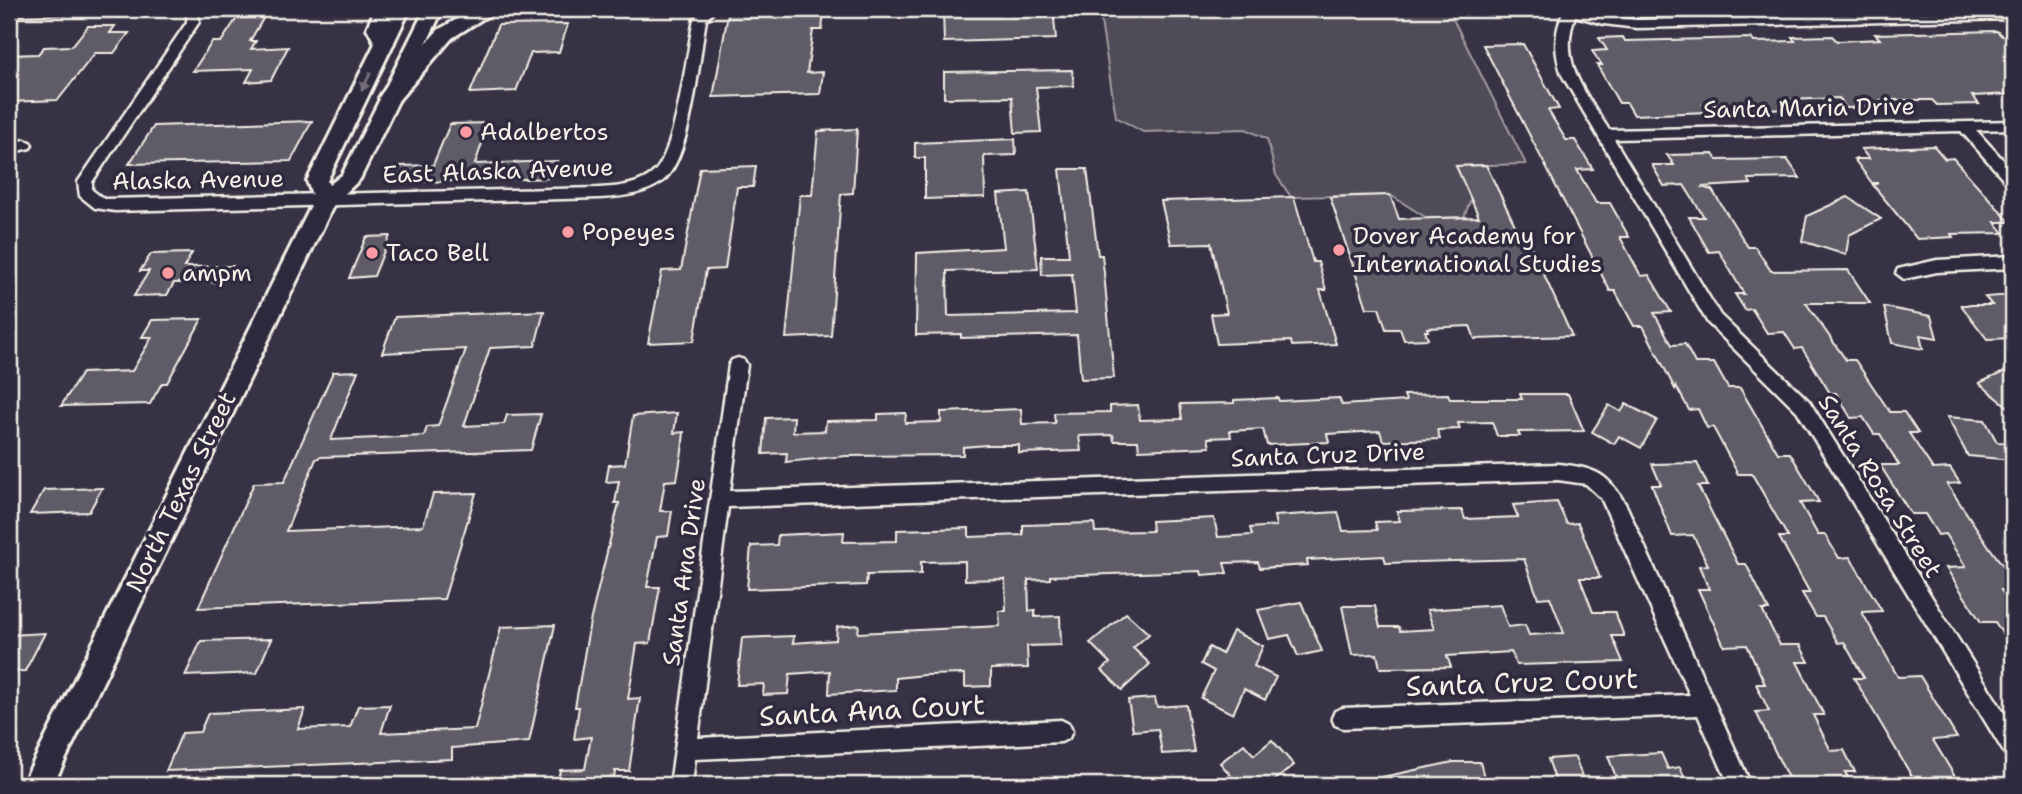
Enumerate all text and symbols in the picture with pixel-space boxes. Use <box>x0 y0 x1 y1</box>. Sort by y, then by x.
one-way arrow <box>360 72 371 92</box>
street label: Santa Maria Drive <box>1703 90 1915 126</box>
place label: Adalbertos <box>480 116 609 148</box>
marker: Adalbertos <box>458 124 474 140</box>
street label: East Alaska Avenue <box>382 151 614 191</box>
street label: Alaska Avenue <box>112 163 284 197</box>
place label: Popeyes <box>582 216 675 248</box>
place label: Dover Academy for International Studies <box>1353 220 1602 280</box>
marker: Popeyes <box>560 224 576 240</box>
place label: Taco Bell <box>386 237 489 269</box>
marker: Dover Academy for International Studies <box>1331 242 1347 258</box>
marker: Taco Bell <box>364 245 380 261</box>
place label: ampm <box>182 257 252 289</box>
marker: ampm <box>160 265 176 281</box>
street label: North Texas Street <box>119 386 243 598</box>
street label: Santa Rosa Street <box>1811 388 1949 584</box>
street label: Santa Cruz Drive <box>1230 436 1426 474</box>
street label: Santa Ana Drive <box>655 476 713 668</box>
street label: Santa Cruz Court <box>1405 659 1639 705</box>
street label: Santa Ana Court <box>758 685 986 735</box>

